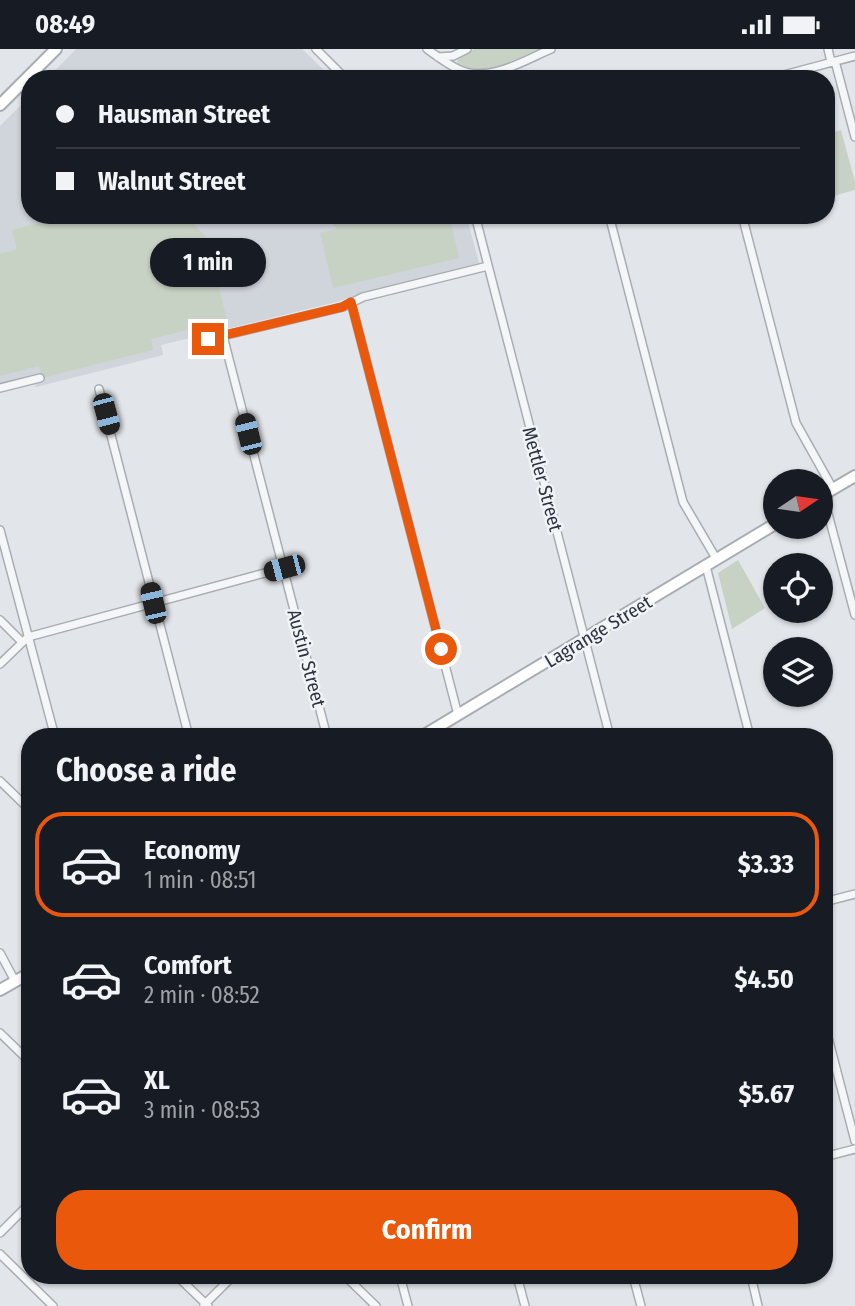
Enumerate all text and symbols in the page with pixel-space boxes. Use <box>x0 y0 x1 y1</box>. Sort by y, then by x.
text: 08:49 <box>35 9 95 40</box>
text: Hausman Street <box>98 99 270 130</box>
text: Walnut Street <box>98 166 246 197</box>
callout: 1 min <box>150 237 266 287</box>
text: 1 min <box>183 248 233 276</box>
route end <box>192 323 224 355</box>
car <box>91 391 122 437</box>
car <box>233 411 264 457</box>
street label: Mettler Street <box>518 424 568 535</box>
north arrow <box>763 469 833 539</box>
map controls <box>763 469 833 707</box>
car <box>261 552 308 584</box>
button: locate <box>763 553 833 623</box>
car <box>139 580 168 626</box>
street label: Lagrange Street <box>541 590 657 672</box>
street label: Austin Street <box>282 607 331 710</box>
route start <box>425 633 457 665</box>
button: layers <box>763 637 833 707</box>
text: Choose a ride <box>56 751 237 789</box>
icon: car <box>60 833 123 896</box>
text: Economy <box>144 835 240 866</box>
text: $3.33 <box>738 849 794 880</box>
text: 1 min · 08:51 <box>144 866 257 894</box>
icon: car <box>60 948 123 1011</box>
text: Comfort <box>144 950 232 981</box>
text: $4.50 <box>735 964 794 995</box>
text: 2 min · 08:52 <box>144 981 260 1009</box>
icon: car <box>60 1063 123 1126</box>
text: XL <box>144 1065 170 1096</box>
text: $5.67 <box>738 1079 794 1110</box>
text: 3 min · 08:53 <box>144 1096 260 1124</box>
button: Confirm <box>56 1190 798 1270</box>

